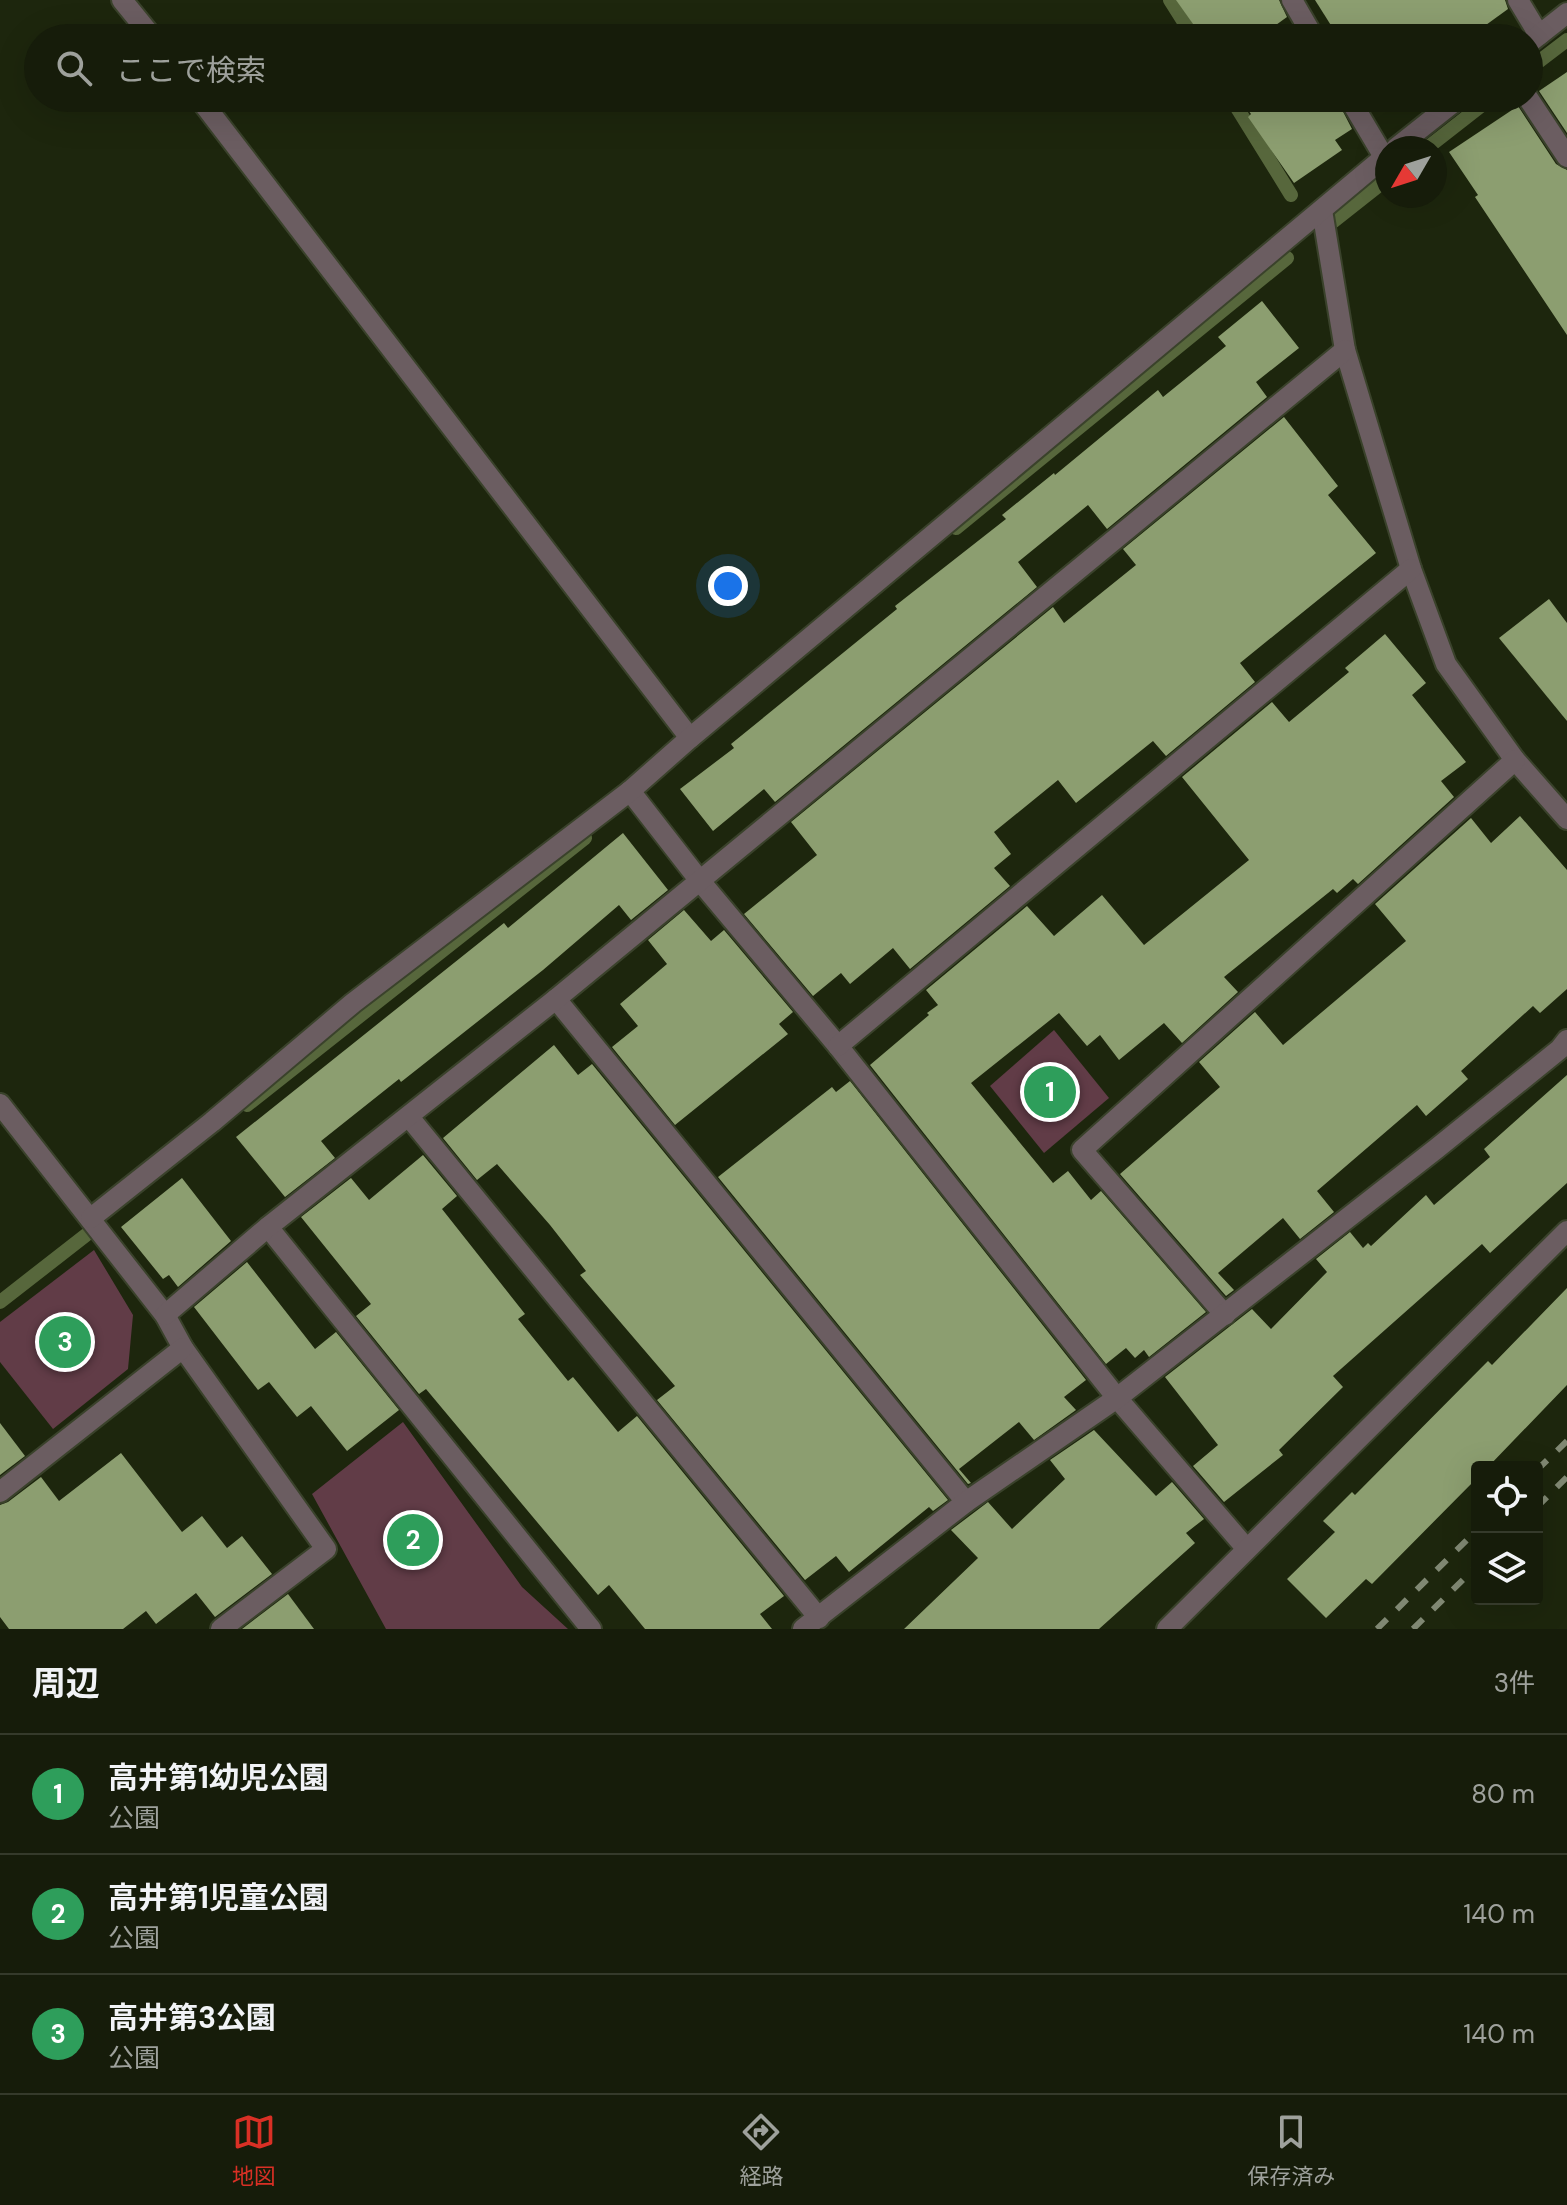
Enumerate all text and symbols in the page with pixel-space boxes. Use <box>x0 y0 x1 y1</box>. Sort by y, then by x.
search box <box>24 24 1543 112</box>
icon: search <box>52 46 96 90</box>
text: ここで検索 <box>116 51 266 90</box>
north arrow <box>1375 136 1447 208</box>
your location <box>708 566 748 606</box>
pin: 1 <box>1024 1062 1076 1122</box>
pin: 3 <box>39 1312 91 1372</box>
map controls <box>1471 1461 1543 1605</box>
button: locate <box>1471 1461 1543 1533</box>
pin: 2 <box>387 1510 439 1570</box>
button: layers <box>1471 1533 1543 1605</box>
text: 周辺 <box>32 1661 100 1706</box>
text: 3件 <box>1494 1666 1535 1700</box>
text: 高井第1幼児公園 <box>108 1758 329 1797</box>
text: 1 <box>53 1777 63 1811</box>
text: 80 m <box>1471 1777 1535 1811</box>
text: 公園 <box>108 1801 160 1835</box>
text: 高井第1児童公園 <box>108 1878 329 1917</box>
text: 2 <box>50 1897 66 1931</box>
text: 140 m <box>1463 1897 1535 1931</box>
text: 公園 <box>108 1921 160 1955</box>
text: 高井第3公園 <box>108 1998 276 2037</box>
text: 3 <box>50 2017 66 2051</box>
text: 140 m <box>1463 2017 1535 2051</box>
text: 公園 <box>108 2041 160 2075</box>
tab: 地図 <box>232 2110 276 2191</box>
tab: 経路 <box>739 2110 783 2191</box>
tab: 保存済み <box>1247 2110 1335 2191</box>

